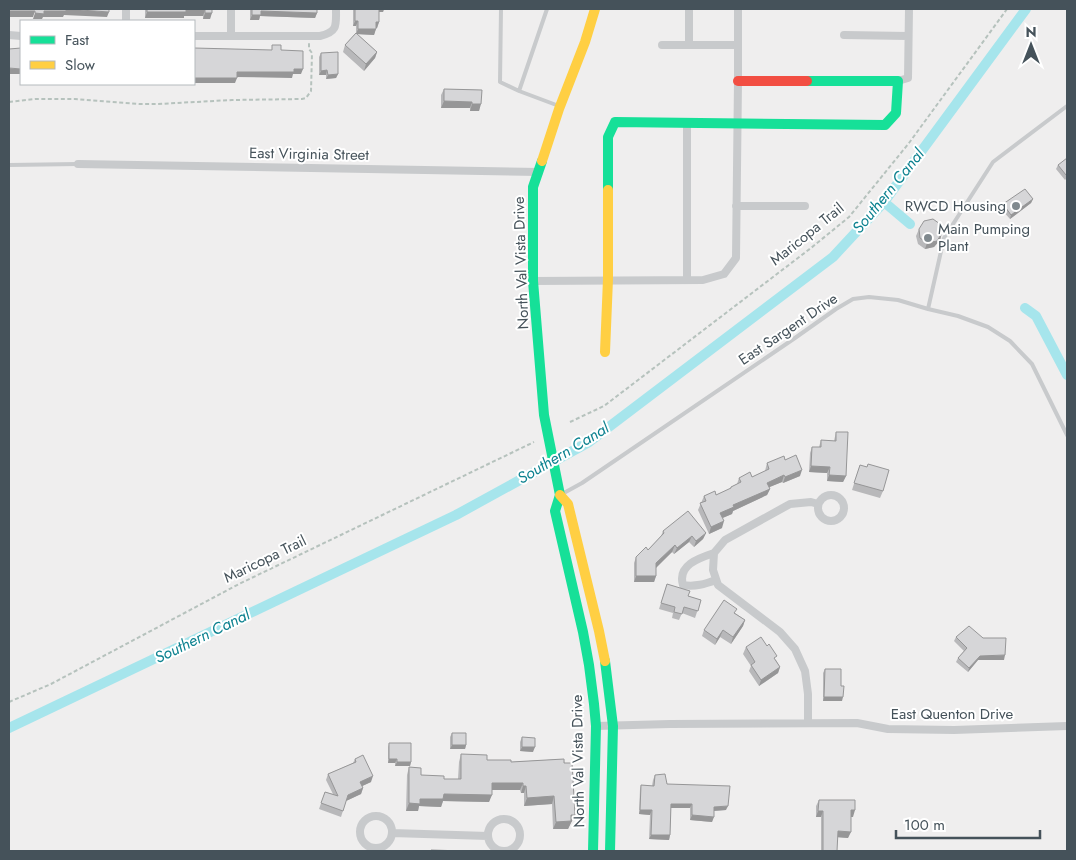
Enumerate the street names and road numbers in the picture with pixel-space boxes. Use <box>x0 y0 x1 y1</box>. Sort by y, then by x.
street label: East Virginia Street <box>249 142 370 166</box>
street label: North Val Vista Drive <box>508 196 534 330</box>
street label: Maricopa Trail <box>765 197 849 271</box>
street label: East Sargent Drive <box>734 287 842 370</box>
street label: Maricopa Trail <box>220 529 310 589</box>
street label: North Val Vista Drive <box>566 694 590 828</box>
street label: East Quenton Drive <box>891 703 1013 725</box>

